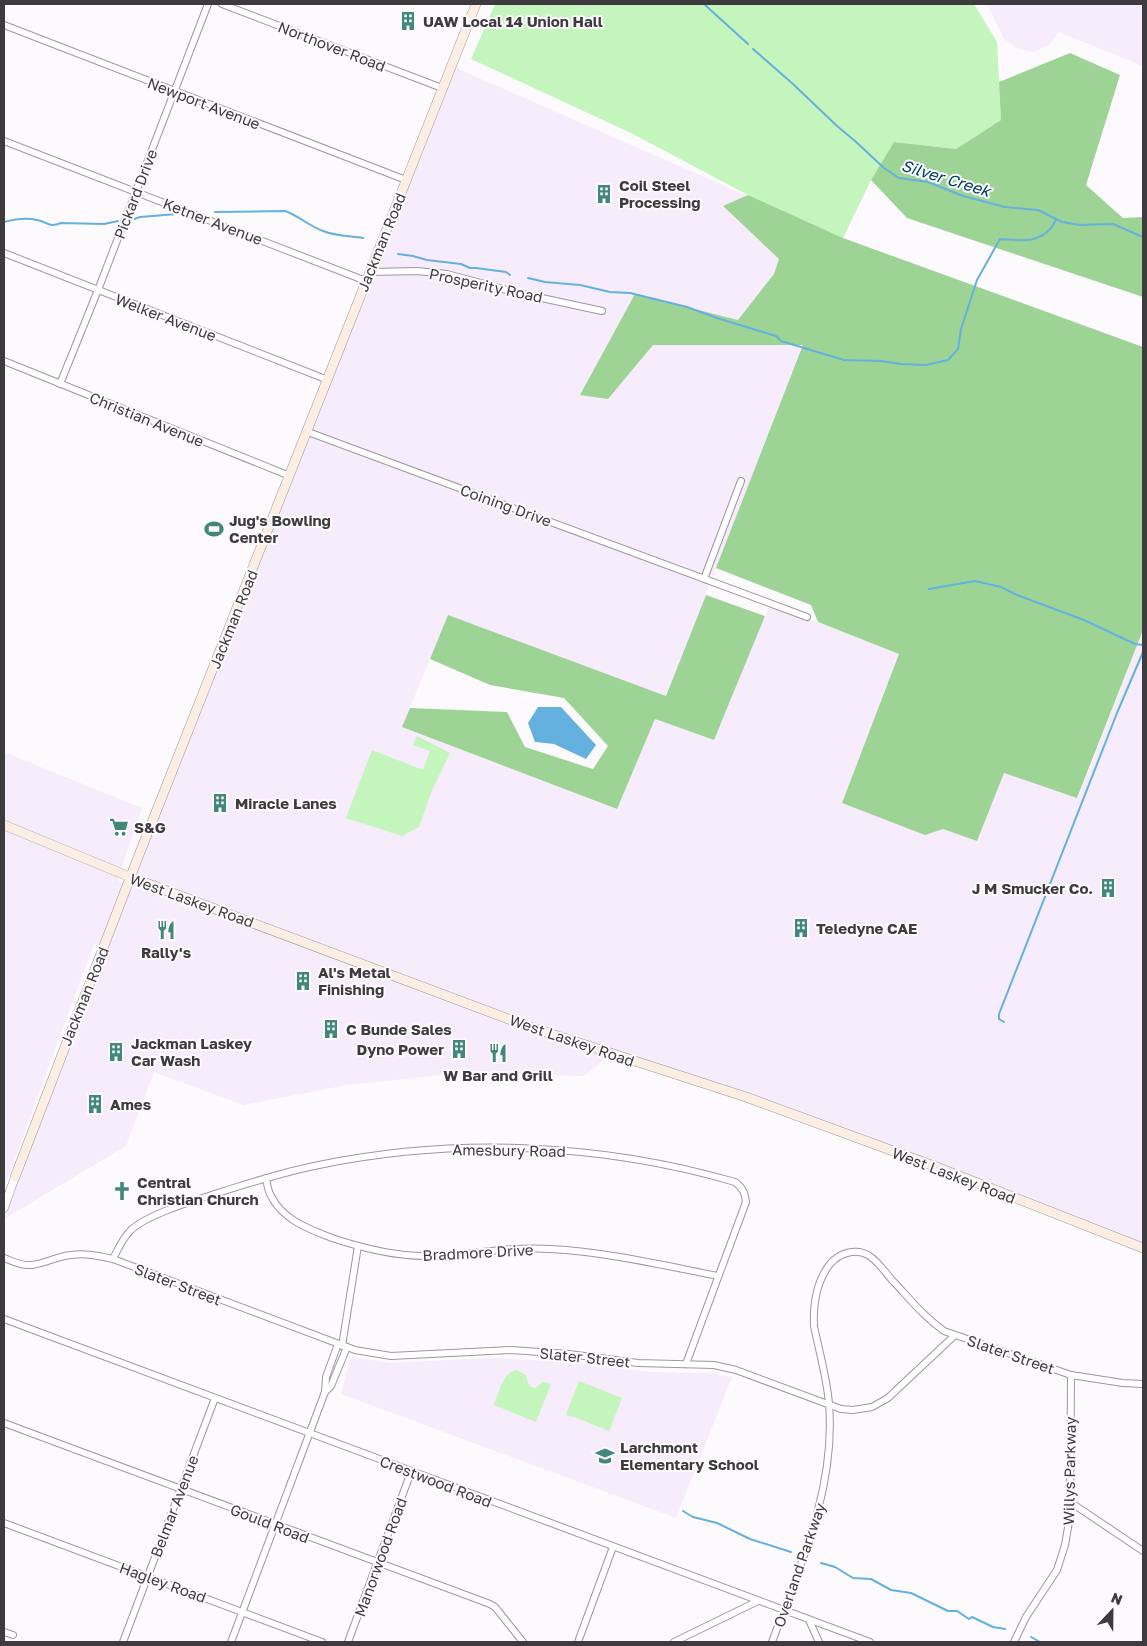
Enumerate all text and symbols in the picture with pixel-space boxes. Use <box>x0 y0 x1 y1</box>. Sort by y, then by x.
building icon: UAW Local 14 Union Hall <box>397 10 419 32</box>
place label: UAW Local 14 Union Hall <box>423 12 603 30</box>
street label: Northover Road <box>276 17 388 75</box>
street label: Newport Avenue <box>145 73 263 133</box>
street label: Pickard Drive <box>110 146 160 241</box>
water label: Silver Creek <box>899 155 995 202</box>
place label: Coil Steel Processing <box>619 176 700 211</box>
building icon: Coil Steel Processing <box>593 183 615 205</box>
street label: Jackman Road <box>353 190 409 294</box>
street label: Ketner Avenue <box>161 194 266 248</box>
street label: Prosperity Road <box>428 264 544 306</box>
street label: Welker Avenue <box>113 289 219 345</box>
street label: Christian Avenue <box>87 388 207 450</box>
street label: Coining Drive <box>458 480 554 530</box>
place label: Jug's Bowling Center <box>229 511 331 546</box>
sports icon: Jug's Bowling Center <box>203 518 225 540</box>
street label: Jackman Road <box>205 567 261 671</box>
building icon: Miracle Lanes <box>209 792 231 814</box>
place label: Miracle Lanes <box>235 794 337 812</box>
supermarket icon: S&G <box>108 816 130 838</box>
place label: S&G <box>134 818 166 836</box>
street label: West Laskey Road <box>127 869 257 931</box>
building icon: J M Smucker Co. <box>1097 877 1119 899</box>
place label: J M Smucker Co. <box>972 879 1093 897</box>
building icon: Teledyne CAE <box>790 917 812 939</box>
restaurant icon: Rally's <box>155 919 177 941</box>
place label: Teledyne CAE <box>816 919 917 937</box>
place label: Rally's <box>141 943 191 961</box>
street label: Jackman Road <box>56 944 112 1048</box>
place label: Al's Metal Finishing <box>318 963 391 998</box>
building icon: Al's Metal Finishing <box>292 970 314 992</box>
street label: West Laskey Road <box>507 1010 637 1070</box>
building icon: C Bunde Sales <box>320 1018 342 1040</box>
place label: C Bunde Sales <box>346 1020 452 1038</box>
place label: Jackman Laskey Car Wash <box>131 1034 252 1069</box>
building icon: Dyno Power <box>448 1038 470 1060</box>
place label: Dyno Power <box>357 1040 444 1058</box>
building icon: Jackman Laskey Car Wash <box>105 1041 127 1063</box>
restaurant icon: W Bar and Grill <box>487 1042 509 1064</box>
place label: W Bar and Grill <box>443 1066 553 1084</box>
building icon: Ames <box>84 1093 106 1115</box>
place label: Ames <box>110 1095 151 1113</box>
street label: Amesbury Road <box>452 1140 566 1160</box>
street label: West Laskey Road <box>890 1143 1018 1207</box>
place label: Central Christian Church <box>137 1173 259 1208</box>
church icon: Central Christian Church <box>111 1180 133 1202</box>
street label: Bradmore Drive <box>422 1240 534 1264</box>
street label: Slater Street <box>132 1259 224 1309</box>
street label: Slater Street <box>965 1331 1057 1377</box>
street label: Slater Street <box>539 1343 631 1371</box>
street label: Willys Parkway <box>1059 1416 1079 1526</box>
place label: Larchmont Elementary School <box>620 1438 759 1473</box>
school or university icon: Larchmont Elementary School <box>594 1445 616 1467</box>
street label: Crestwood Road <box>377 1451 495 1511</box>
street label: Belmar Avenue <box>146 1452 202 1560</box>
street label: Manorwood Road <box>350 1495 410 1619</box>
street label: Gould Road <box>228 1500 312 1546</box>
street label: Overland Parkway <box>769 1500 829 1630</box>
street label: Hagley Road <box>117 1558 209 1606</box>
north arrow <box>1087 1586 1137 1636</box>
text: N <box>1109 1589 1125 1608</box>

